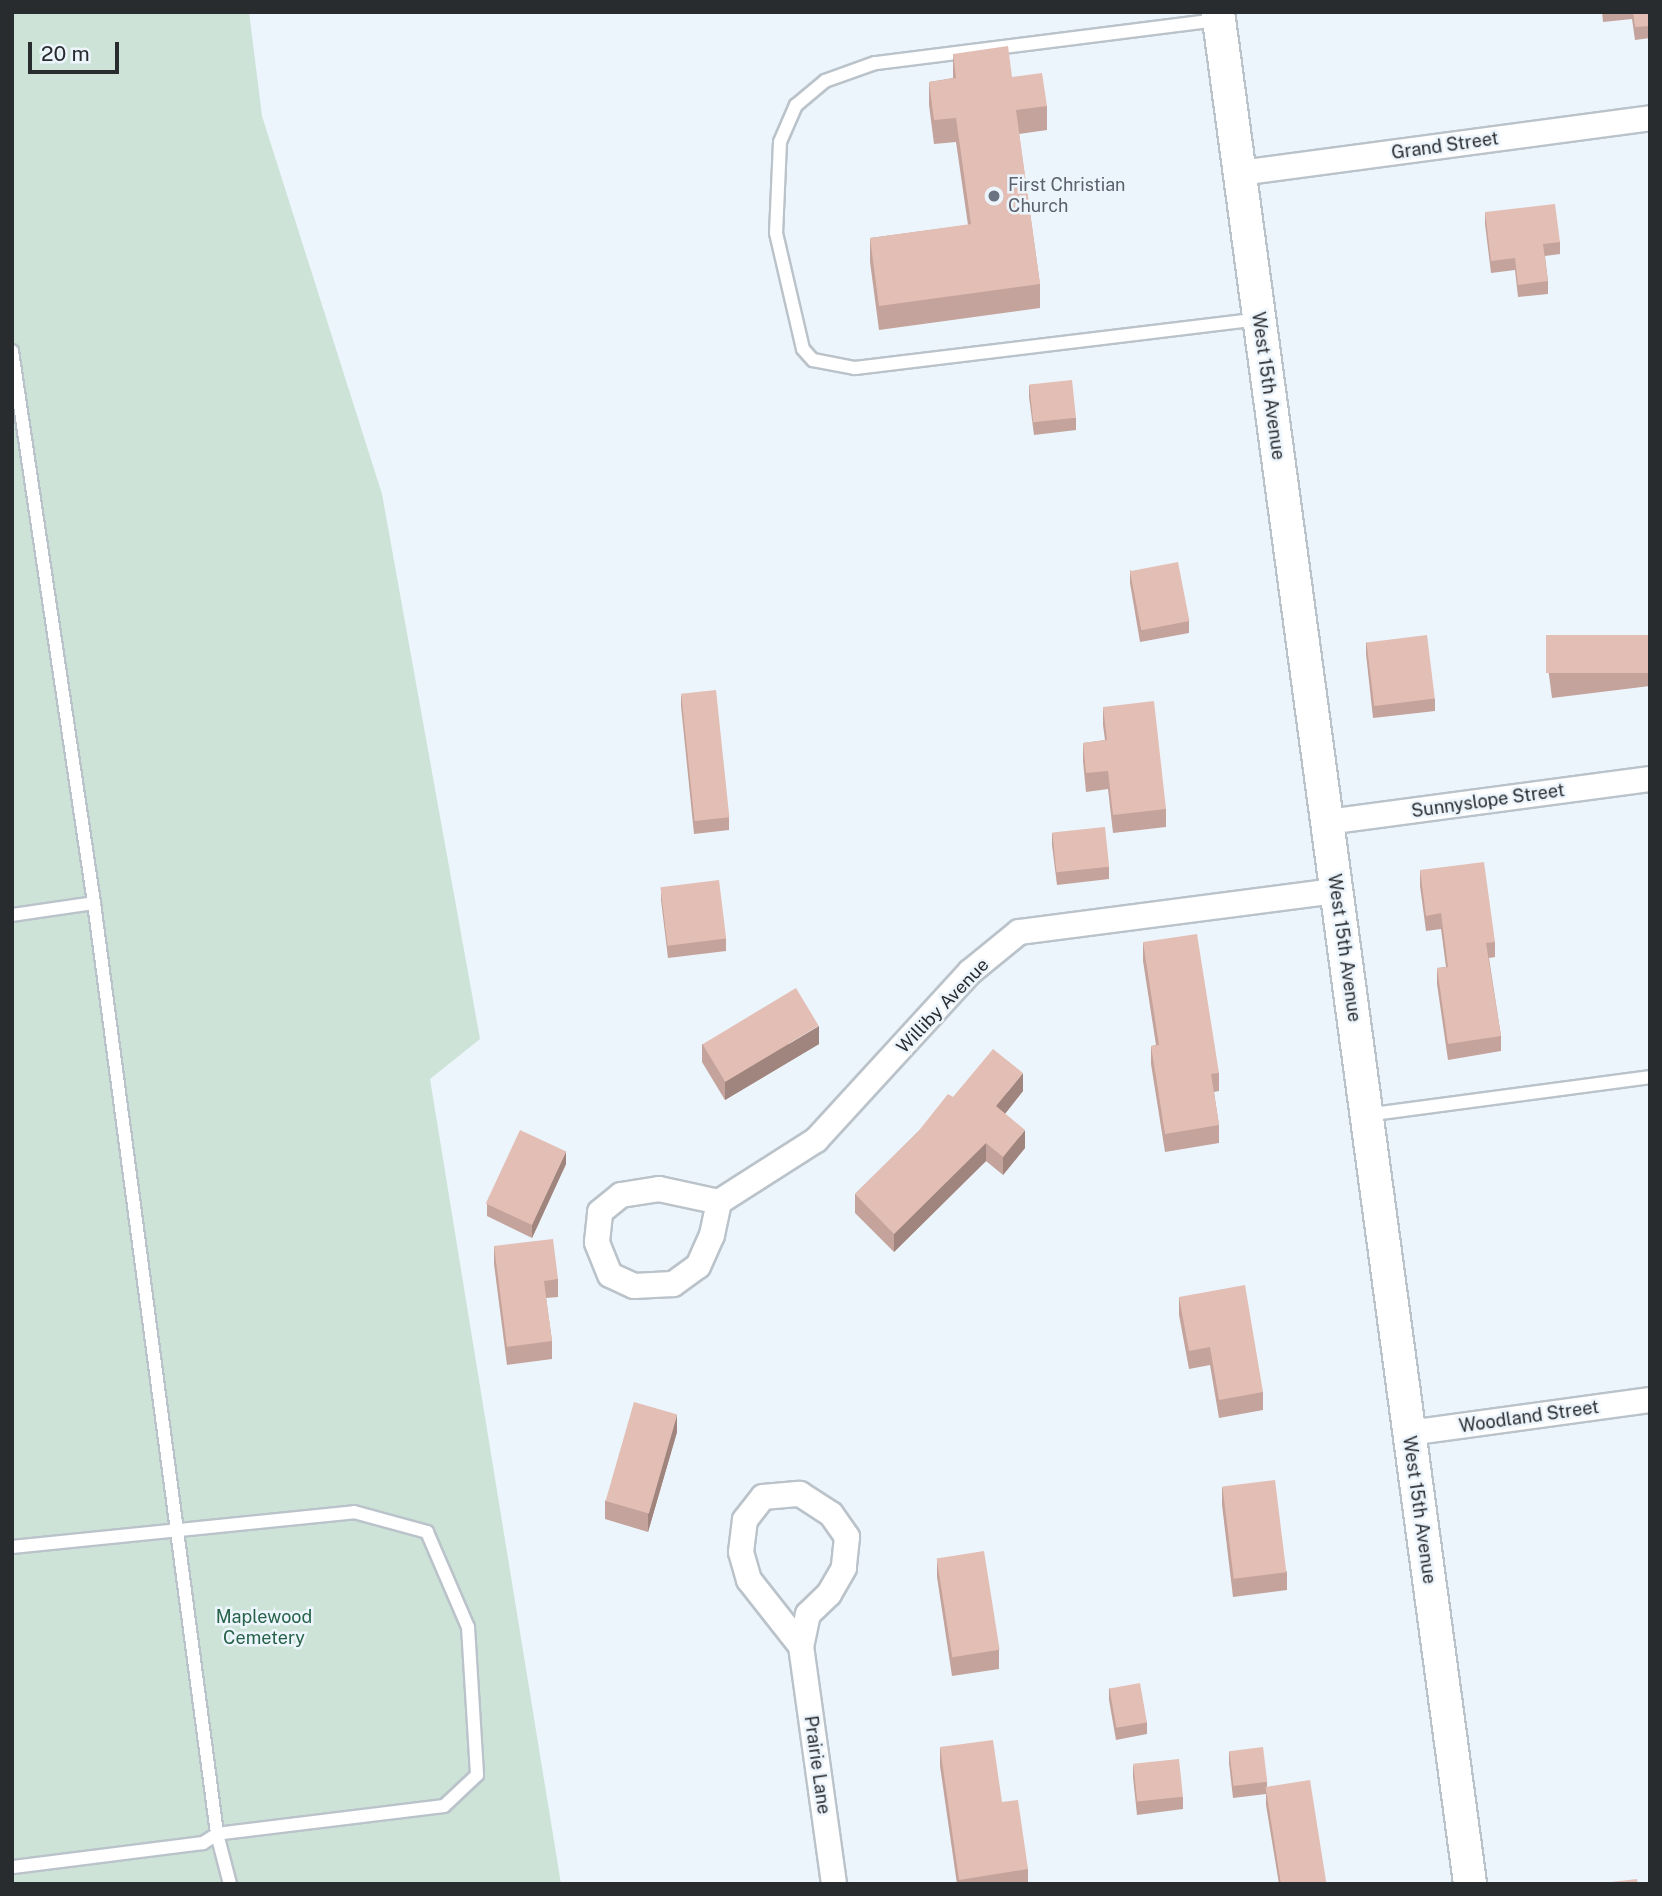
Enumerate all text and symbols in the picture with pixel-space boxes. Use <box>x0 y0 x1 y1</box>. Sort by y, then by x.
scale bar <box>32 28 122 72</box>
text: 20 m <box>41 41 90 66</box>
street label: Grand Street <box>1390 128 1500 164</box>
place label: First Christian Church <box>1008 175 1125 218</box>
marker: First Christian Church <box>986 188 1002 204</box>
street label: West 15th Avenue <box>1247 311 1289 461</box>
street label: Sunnyslope Street <box>1410 780 1566 822</box>
street label: West 15th Avenue <box>1323 873 1365 1023</box>
street label: Williby Avenue <box>892 954 994 1058</box>
street label: Woodland Street <box>1458 1396 1600 1438</box>
street label: West 15th Avenue <box>1398 1435 1440 1585</box>
park label: Maplewood Cemetery <box>216 1607 312 1650</box>
street label: Prairie Lane <box>799 1714 835 1816</box>

